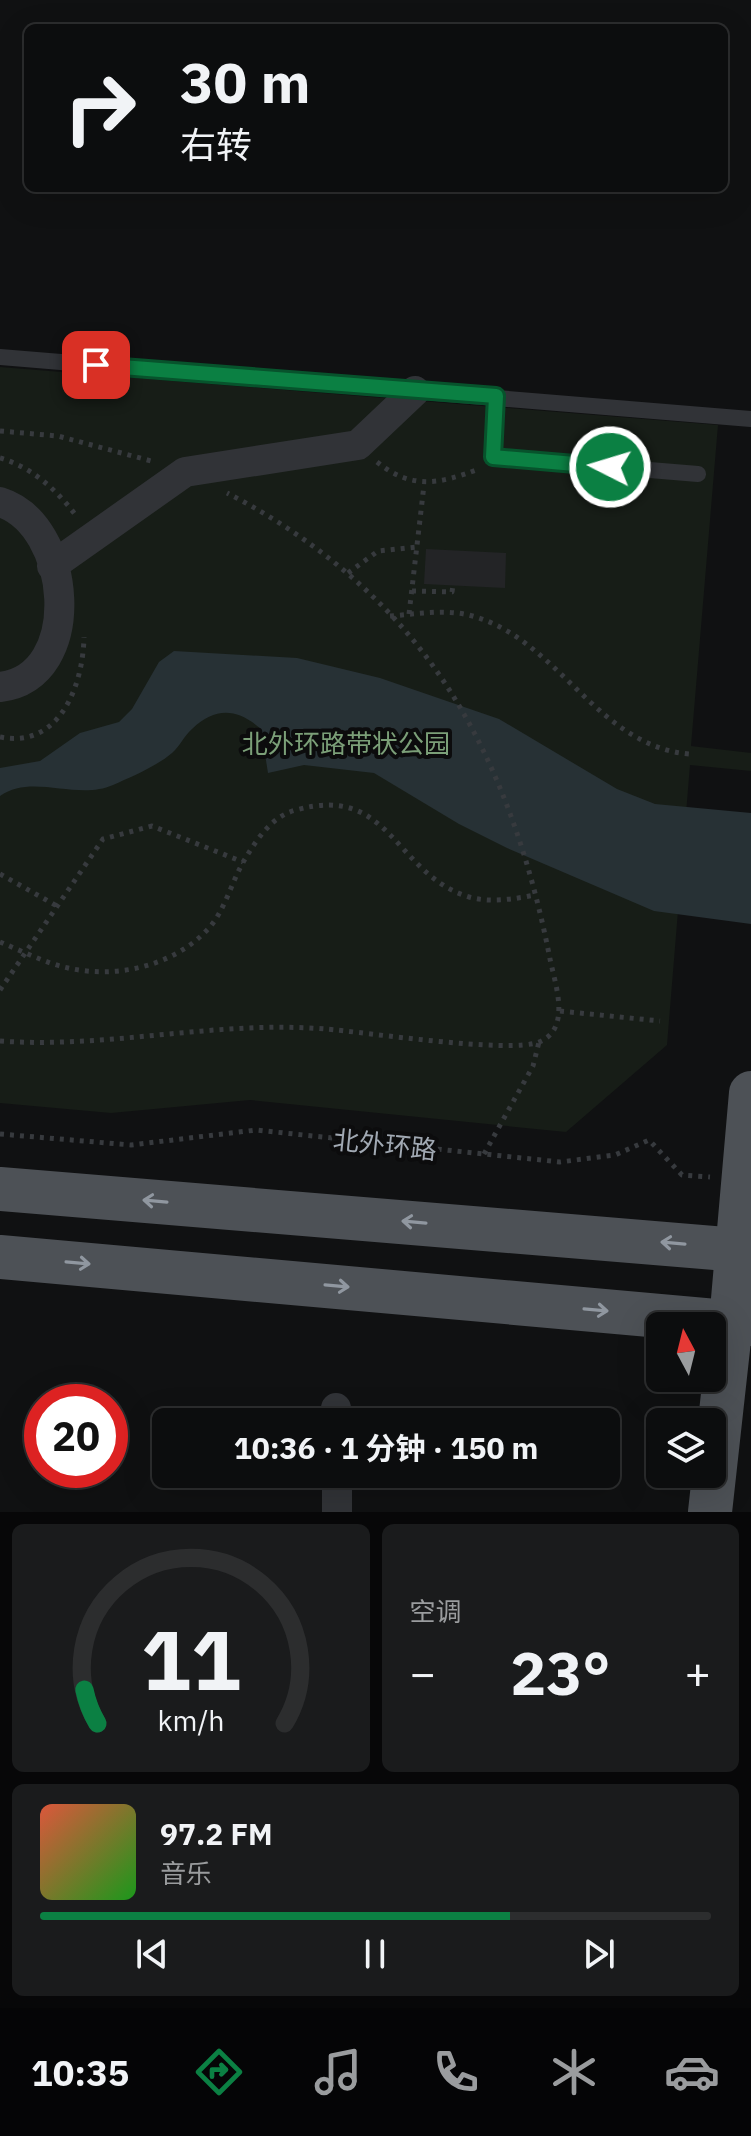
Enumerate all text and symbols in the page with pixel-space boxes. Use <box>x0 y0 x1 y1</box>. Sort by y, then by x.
text: 30 m <box>180 46 310 118</box>
icon: right <box>48 56 152 160</box>
text: 右转 <box>180 121 252 168</box>
pin <box>62 331 130 399</box>
icon: arrive <box>74 343 118 387</box>
position arrow <box>568 425 652 509</box>
park label: 北外环路带状公园 <box>242 726 450 760</box>
street label: 北外环路 <box>332 1122 438 1166</box>
one-way arrow <box>142 1194 169 1209</box>
one-way arrow <box>401 1215 428 1230</box>
one-way arrow <box>660 1236 687 1251</box>
one-way arrow <box>64 1256 91 1271</box>
one-way arrow <box>323 1279 350 1294</box>
one-way arrow <box>582 1302 609 1317</box>
north arrow <box>646 1312 726 1392</box>
map controls <box>646 1312 726 1488</box>
speed limit sign: 20 <box>24 1384 128 1488</box>
button: layers <box>646 1408 726 1488</box>
text: 10:36 · 1 分钟 · 150 m <box>234 1428 538 1467</box>
text: 空调 <box>410 1594 462 1628</box>
text: 11 <box>141 1605 241 1713</box>
text: 23° <box>510 1633 610 1712</box>
text: − <box>410 1644 436 1701</box>
text: + <box>685 1644 711 1701</box>
text: km/h <box>157 1702 224 1739</box>
text: 97.2 FM <box>160 1814 273 1853</box>
text: 音乐 <box>160 1856 212 1890</box>
icon: previous <box>130 1932 174 1976</box>
icon: pause <box>353 1932 397 1976</box>
icon: next <box>577 1932 621 1976</box>
icon: directions <box>191 2044 247 2100</box>
icon: music <box>310 2044 366 2100</box>
icon: phone <box>428 2044 484 2100</box>
icon: climate <box>546 2044 602 2100</box>
icon: car <box>664 2044 720 2100</box>
text: 10:35 <box>31 2049 129 2096</box>

